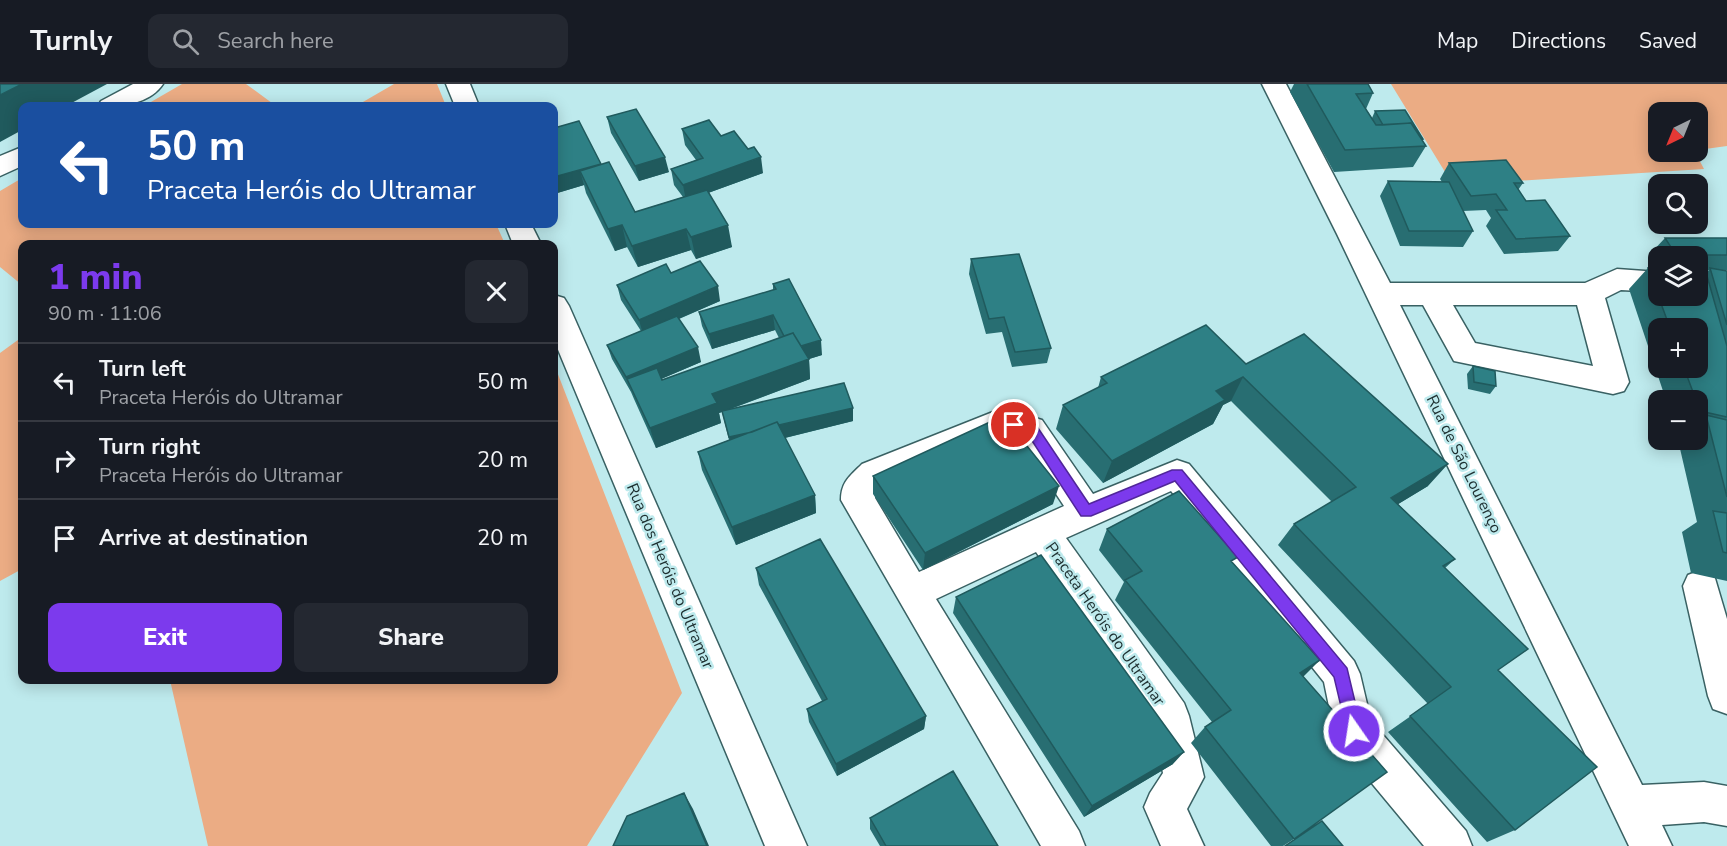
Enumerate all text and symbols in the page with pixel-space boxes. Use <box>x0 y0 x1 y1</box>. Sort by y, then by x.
search box <box>148 14 568 68</box>
text: Turnly <box>30 22 112 60</box>
icon: search <box>169 25 202 58</box>
text: Search here <box>217 26 334 56</box>
text: Map <box>1437 27 1478 55</box>
text: Directions <box>1511 27 1606 55</box>
text: Saved <box>1639 27 1697 55</box>
north arrow <box>1648 102 1708 162</box>
map controls <box>1648 102 1708 450</box>
text: 50 m <box>147 118 246 175</box>
icon: left <box>48 126 126 204</box>
text: Praceta Heróis do Ultramar <box>147 172 476 209</box>
button: search <box>1648 174 1708 234</box>
button: layers <box>1648 246 1708 306</box>
text: 1 min <box>48 253 143 302</box>
button: close <box>465 260 528 323</box>
text: 90 m · 11:06 <box>48 300 162 327</box>
button: + <box>1648 318 1708 378</box>
text: Turn left <box>99 354 186 384</box>
icon: left <box>48 366 81 399</box>
text: 50 m <box>477 367 528 397</box>
text: Praceta Heróis do Ultramar <box>99 384 343 411</box>
button: − <box>1648 390 1708 450</box>
street label: Rua de São Lourenço <box>1421 391 1507 537</box>
pin <box>988 399 1039 450</box>
icon: arrive <box>997 408 1030 441</box>
text: Turn right <box>99 432 200 462</box>
icon: right <box>48 444 81 477</box>
text: 20 m <box>477 445 528 475</box>
text: Praceta Heróis do Ultramar <box>99 462 343 489</box>
street label: Rua dos Heróis do Ultramar <box>621 480 719 672</box>
icon: arrive <box>48 522 81 555</box>
text: Arrive at destination <box>99 523 308 553</box>
text: 20 m <box>477 523 528 553</box>
street label: Praceta Heróis do Ultramar <box>1040 538 1170 710</box>
button: Exit <box>48 603 282 672</box>
button: Share <box>294 603 528 672</box>
position arrow <box>1322 699 1386 763</box>

